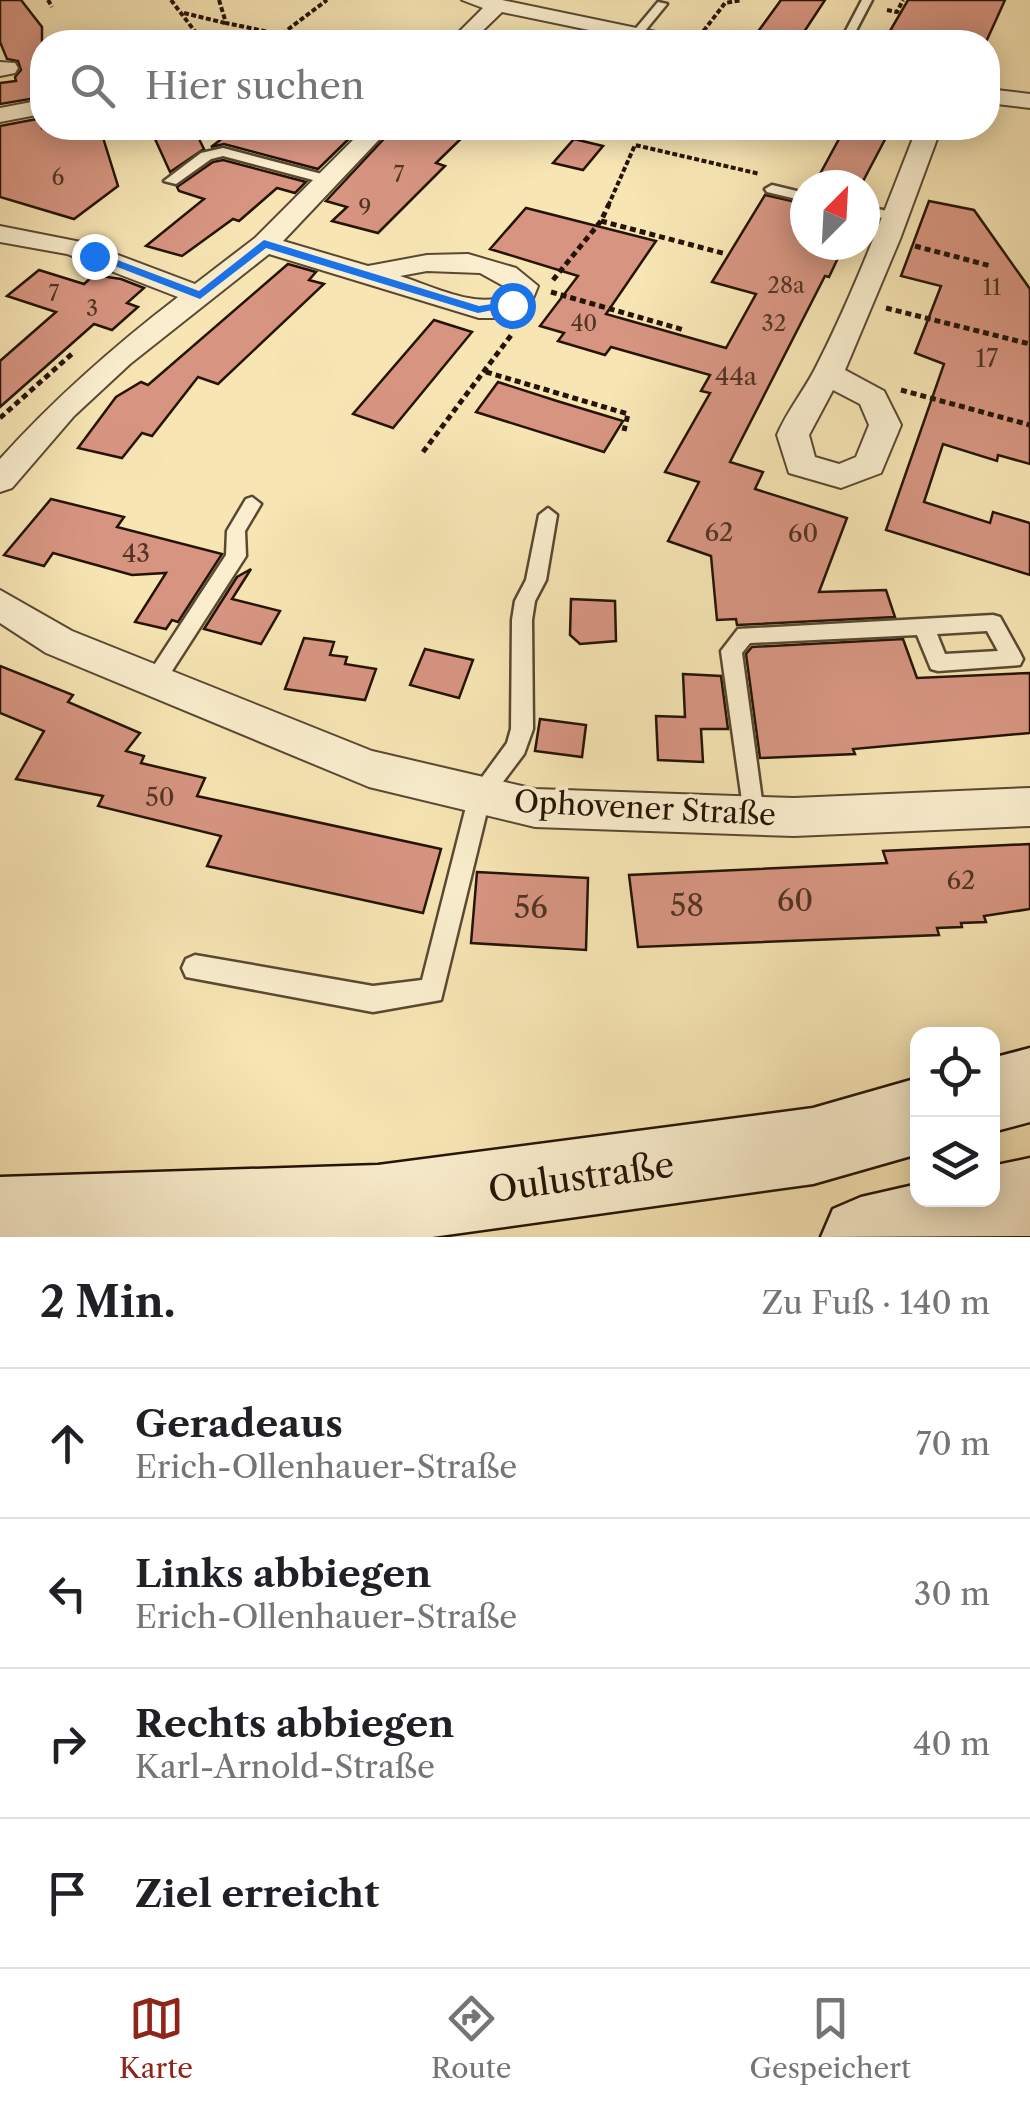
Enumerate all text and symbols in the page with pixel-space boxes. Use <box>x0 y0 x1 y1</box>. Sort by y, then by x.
search box <box>30 30 1000 140</box>
icon: search <box>65 58 120 113</box>
text: Hier suchen <box>145 62 365 109</box>
house number: 7 <box>394 161 405 188</box>
house number: 6 <box>52 164 65 191</box>
north arrow <box>790 170 880 260</box>
house number: 9 <box>359 194 371 221</box>
route end <box>72 234 118 280</box>
house number: 28a <box>767 272 805 299</box>
house number: 11 <box>983 274 1001 301</box>
house number: 7 <box>49 280 60 307</box>
route start <box>490 283 536 329</box>
house number: 3 <box>86 295 98 322</box>
house number: 40 <box>571 310 597 337</box>
house number: 32 <box>762 310 786 337</box>
house number: 17 <box>976 343 999 374</box>
house number: 44a <box>715 361 758 392</box>
house number: 62 <box>704 517 734 548</box>
house number: 60 <box>788 518 818 549</box>
house number: 43 <box>122 538 150 569</box>
house number: 50 <box>145 782 175 813</box>
street label: Ophovener Straße <box>513 783 777 833</box>
house number: 62 <box>946 865 976 896</box>
house number: 60 <box>777 882 813 919</box>
house number: 58 <box>670 887 704 924</box>
house number: 56 <box>514 889 548 926</box>
map controls <box>910 1027 1000 1207</box>
button: locate <box>910 1027 1000 1117</box>
button: layers <box>910 1117 1000 1207</box>
street label: Oulustraße <box>485 1143 677 1211</box>
text: 2 Min. <box>40 1276 175 1328</box>
text: Zu Fuß · 140 m <box>762 1283 990 1322</box>
text: Geradeaus <box>135 1400 343 1447</box>
icon: ahead <box>40 1416 95 1471</box>
text: 70 m <box>916 1424 990 1463</box>
text: Erich-Ollenhauer-Straße <box>135 1447 517 1486</box>
text: Links abbiegen <box>135 1550 431 1597</box>
icon: left <box>40 1566 95 1621</box>
text: 30 m <box>914 1574 990 1613</box>
text: Erich-Ollenhauer-Straße <box>135 1597 517 1636</box>
text: Rechts abbiegen <box>135 1700 454 1747</box>
icon: right <box>40 1716 95 1771</box>
text: 40 m <box>913 1724 990 1763</box>
text: Karl-Arnold-Straße <box>135 1747 435 1786</box>
icon: arrive <box>40 1866 95 1921</box>
text: Ziel erreicht <box>135 1870 379 1917</box>
tab: Karte <box>119 1991 193 2085</box>
tab: Route <box>431 1991 511 2085</box>
tab: Gespeichert <box>749 1991 911 2085</box>

